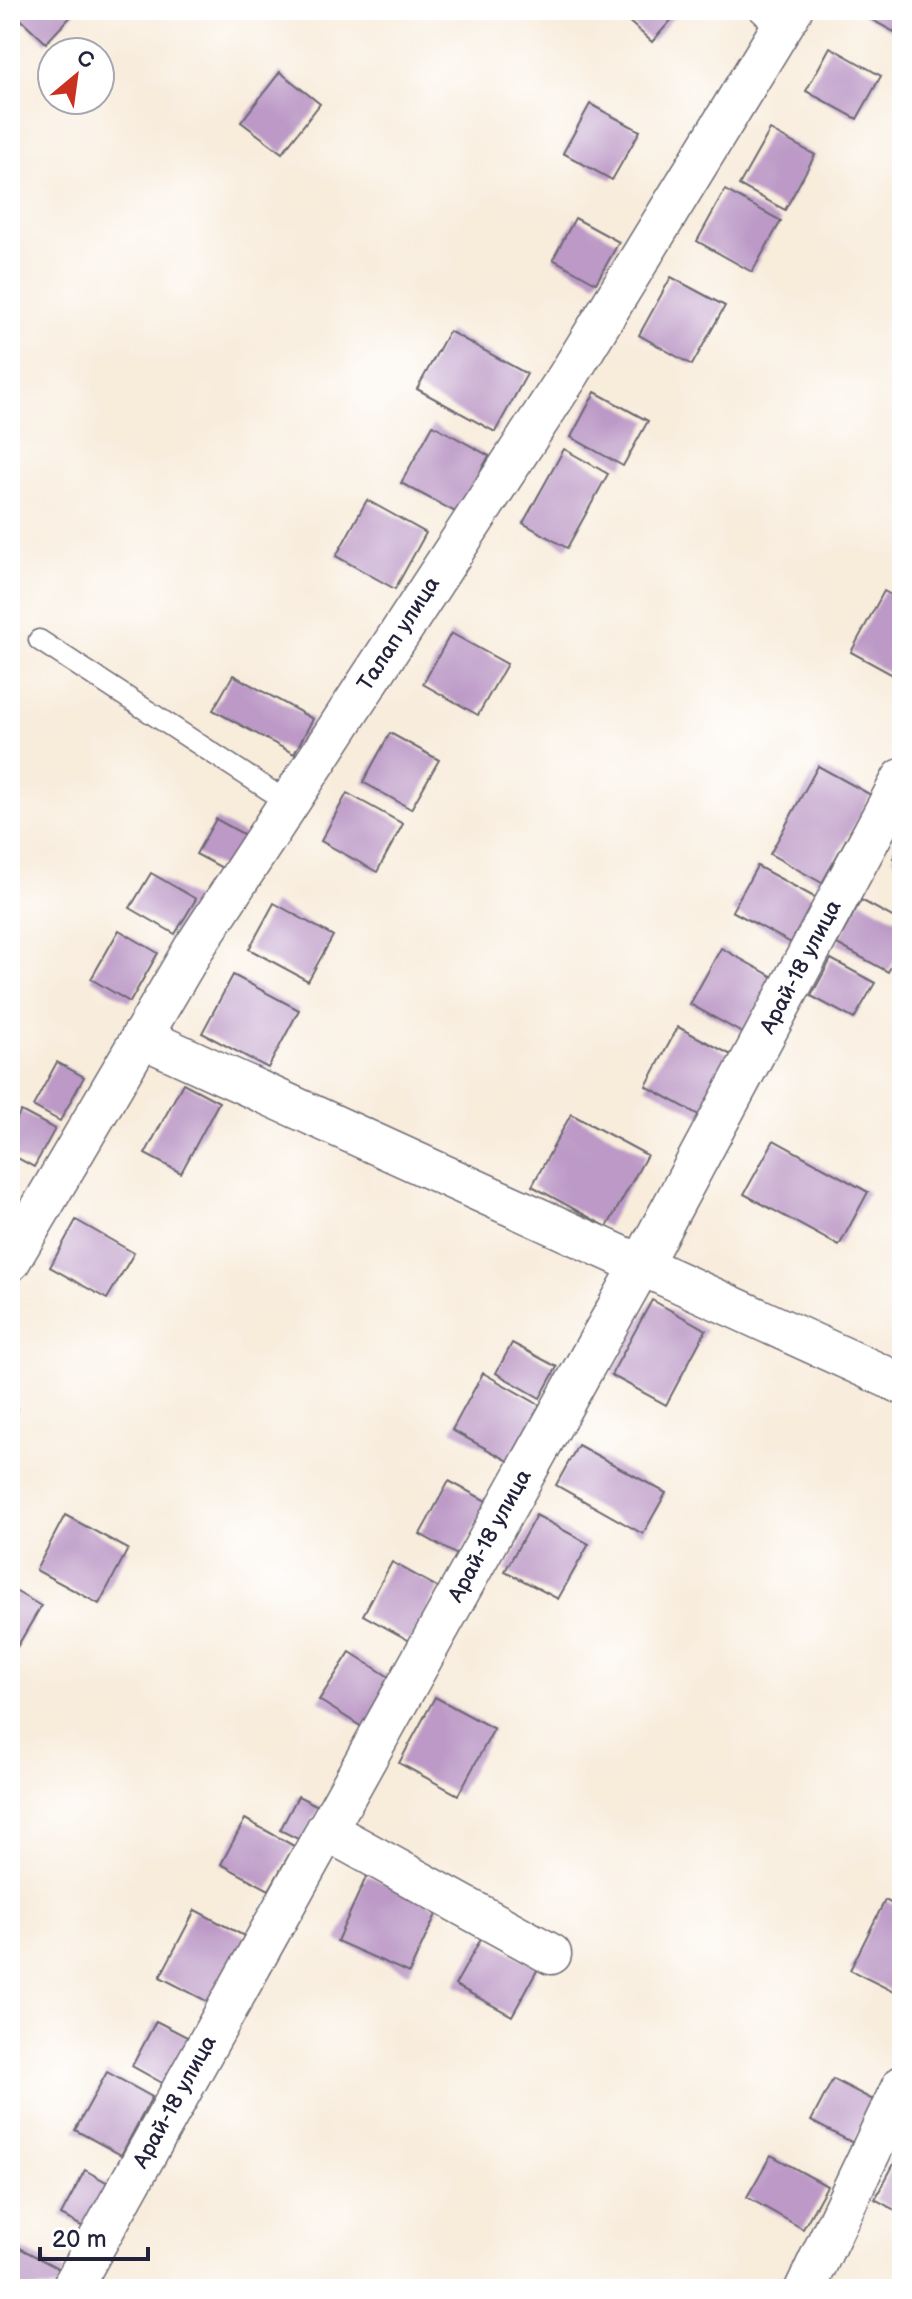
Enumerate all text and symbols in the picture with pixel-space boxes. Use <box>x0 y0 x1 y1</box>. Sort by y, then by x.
north arrow <box>36 36 116 116</box>
text: С <box>72 44 98 75</box>
street label: Талап улица <box>352 572 446 696</box>
street label: Арай-18 улица <box>754 896 848 1039</box>
street label: Арай-18 улица <box>442 1465 538 1608</box>
street label: Арай-18 улица <box>127 2031 223 2174</box>
scale bar <box>40 2211 148 2261</box>
text: 20 m <box>52 2225 107 2254</box>

